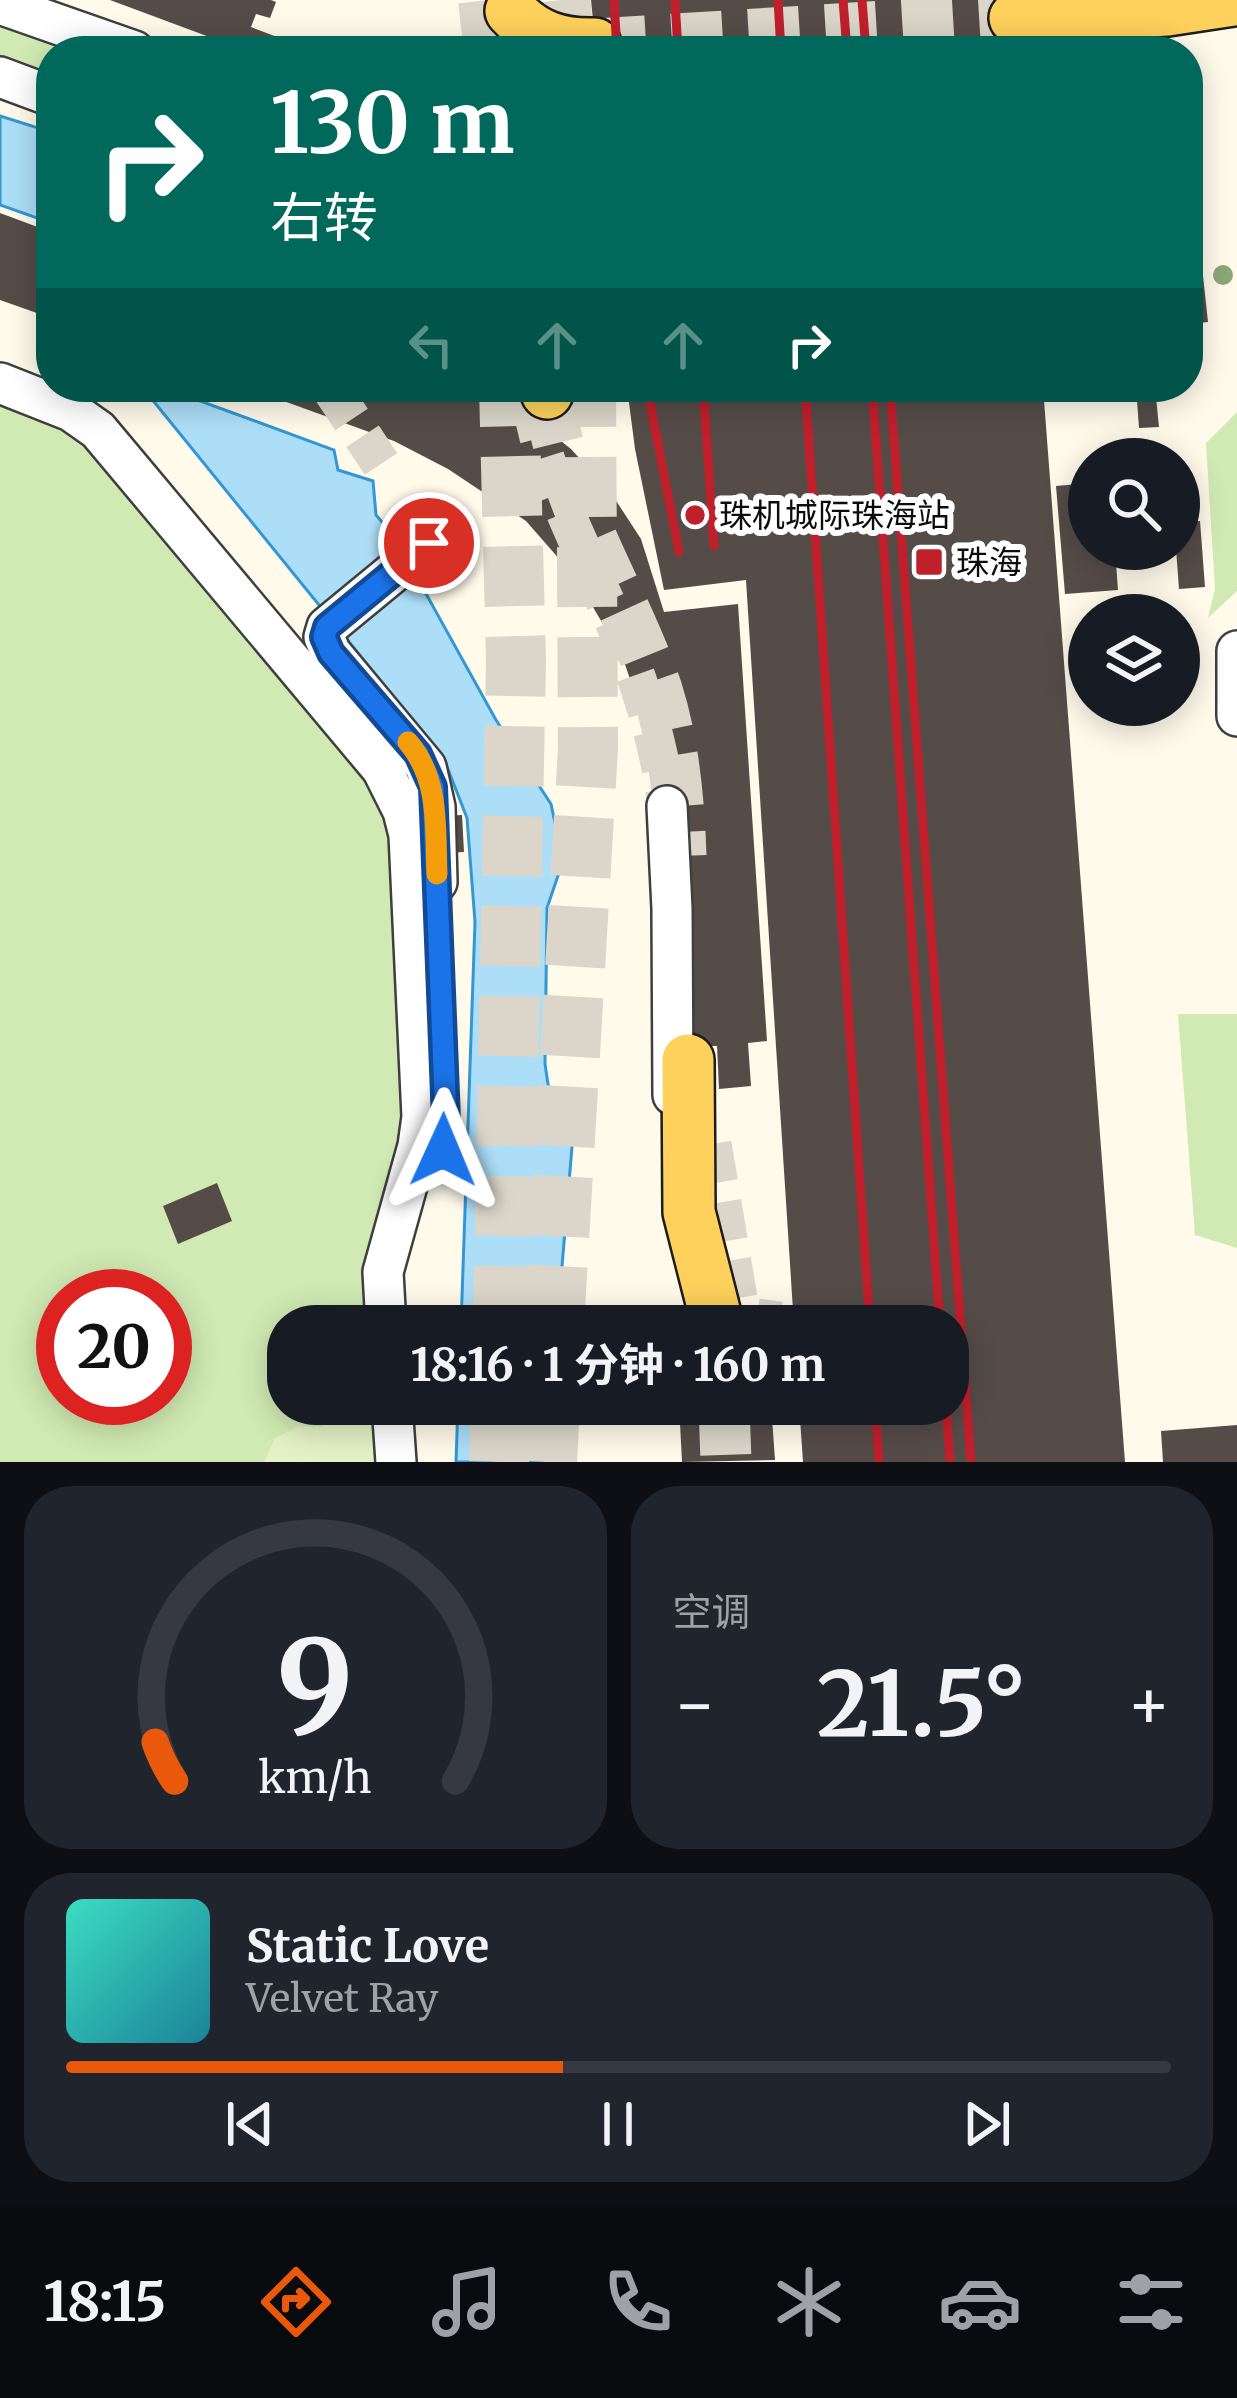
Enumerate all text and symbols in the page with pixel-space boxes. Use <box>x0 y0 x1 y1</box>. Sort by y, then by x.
text: 130 m <box>270 70 514 176</box>
icon: right <box>72 84 228 240</box>
text: 右转 <box>270 184 378 252</box>
icon: left <box>398 312 464 378</box>
icon: ahead <box>524 312 590 378</box>
icon: ahead <box>650 312 716 378</box>
icon: right <box>776 312 842 378</box>
map controls <box>1068 438 1200 726</box>
button: search <box>1068 438 1200 570</box>
pin <box>378 492 480 594</box>
place label: 珠机城际珠海站 <box>719 495 950 536</box>
marker: 珠机城际珠海站 <box>682 502 708 528</box>
icon: arrive <box>396 510 462 576</box>
place label: 珠海 <box>956 542 1022 583</box>
marker: 珠海 <box>913 546 945 578</box>
button: layers <box>1068 594 1200 726</box>
position arrow <box>380 1087 506 1213</box>
speed limit sign: 20 <box>36 1269 192 1425</box>
text: 18:16 · 1 分钟 · 160 m <box>411 1337 825 1393</box>
text: 空调 <box>673 1588 751 1637</box>
text: 9 <box>277 1607 354 1764</box>
text: 21.5° <box>817 1647 1027 1761</box>
text: − <box>673 1663 717 1746</box>
text: + <box>1127 1663 1171 1746</box>
text: km/h <box>258 1750 372 1804</box>
text: Static Love <box>246 1918 489 1974</box>
text: Velvet Ray <box>246 1974 438 2023</box>
icon: previous <box>217 2091 283 2157</box>
icon: pause <box>585 2091 651 2157</box>
icon: next <box>954 2091 1020 2157</box>
icon: directions <box>254 2260 338 2344</box>
icon: music <box>425 2260 509 2344</box>
icon: phone <box>596 2260 680 2344</box>
icon: climate <box>767 2260 851 2344</box>
icon: car <box>938 2260 1022 2344</box>
icon: filters <box>1109 2260 1193 2344</box>
text: 18:15 <box>44 2268 166 2336</box>

